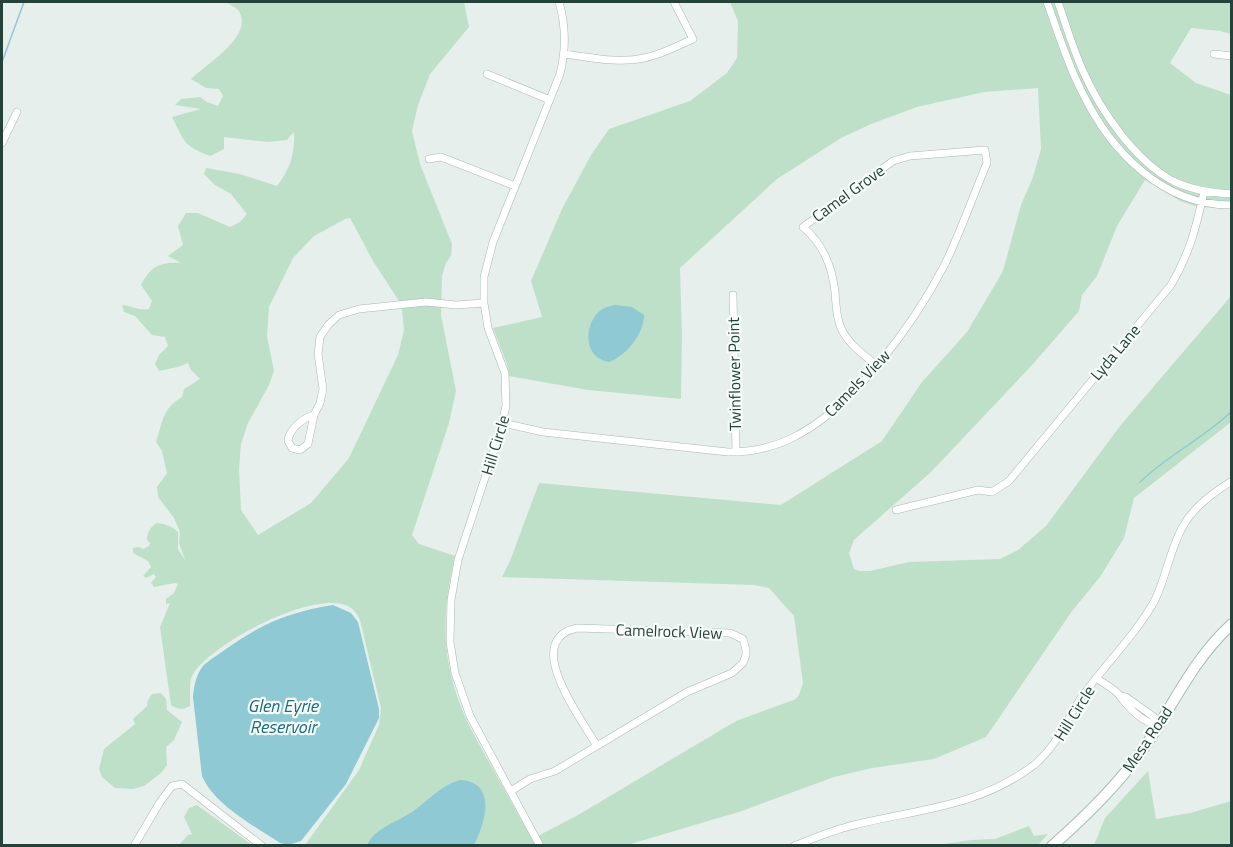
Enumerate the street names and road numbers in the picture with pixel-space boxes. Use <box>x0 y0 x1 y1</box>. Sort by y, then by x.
street label: Camel Grove <box>807 158 889 228</box>
street label: Twinflower Point <box>721 317 747 431</box>
street label: Lyda Lane <box>1084 319 1146 385</box>
street label: Camels View <box>819 344 895 422</box>
street label: Hill Circle <box>475 412 515 478</box>
street label: Camelrock View <box>615 617 723 645</box>
street label: Hill Circle <box>1048 681 1100 745</box>
street label: Mesa Road <box>1116 701 1178 777</box>

